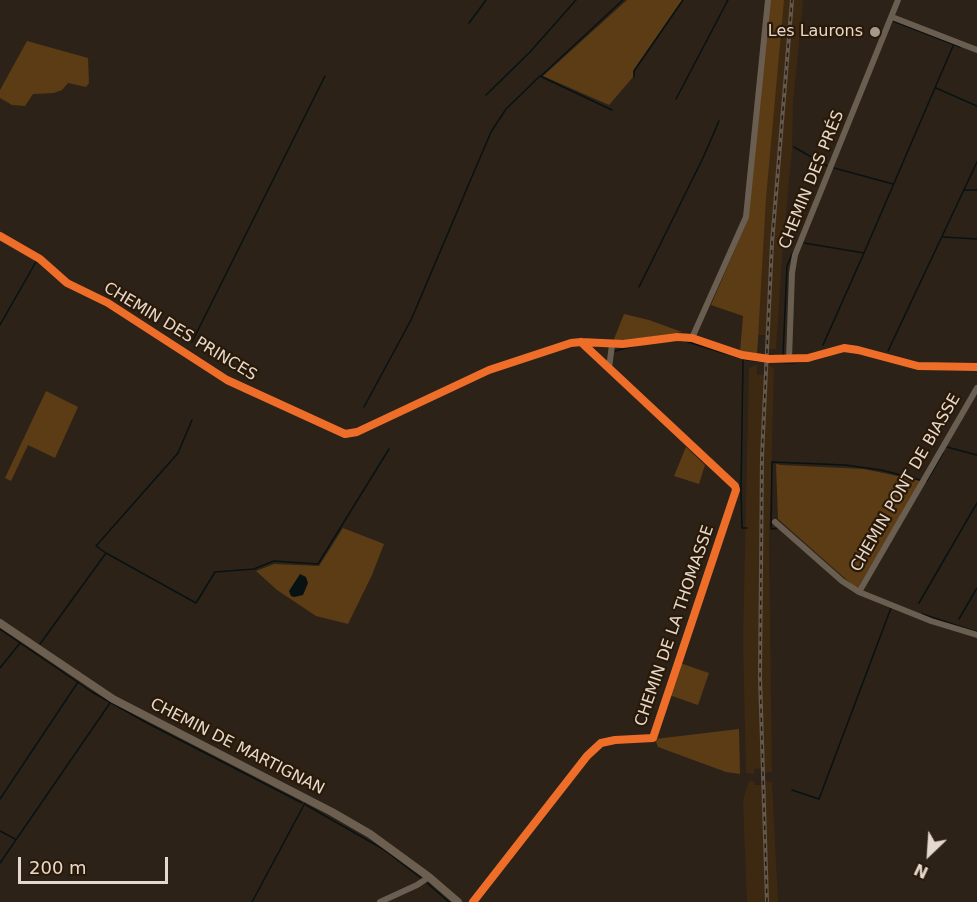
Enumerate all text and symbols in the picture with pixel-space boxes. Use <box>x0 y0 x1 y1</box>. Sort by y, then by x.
place label: Les Laurons <box>768 22 863 42</box>
marker: Les Laurons <box>868 25 882 39</box>
street label: CHEMIN DES PRÉS <box>775 108 849 252</box>
street label: CHEMIN DES PRINCES <box>100 279 260 385</box>
street label: CHEMIN PONT DE BIASSE <box>847 390 965 576</box>
street label: CHEMIN DE LA THOMASSE <box>632 523 718 729</box>
street label: CHEMIN DE MARTIGNAN <box>147 695 327 799</box>
north arrow <box>899 824 959 884</box>
scale bar <box>21 845 171 883</box>
text: 200 m <box>29 857 87 878</box>
text: N <box>911 859 931 882</box>

